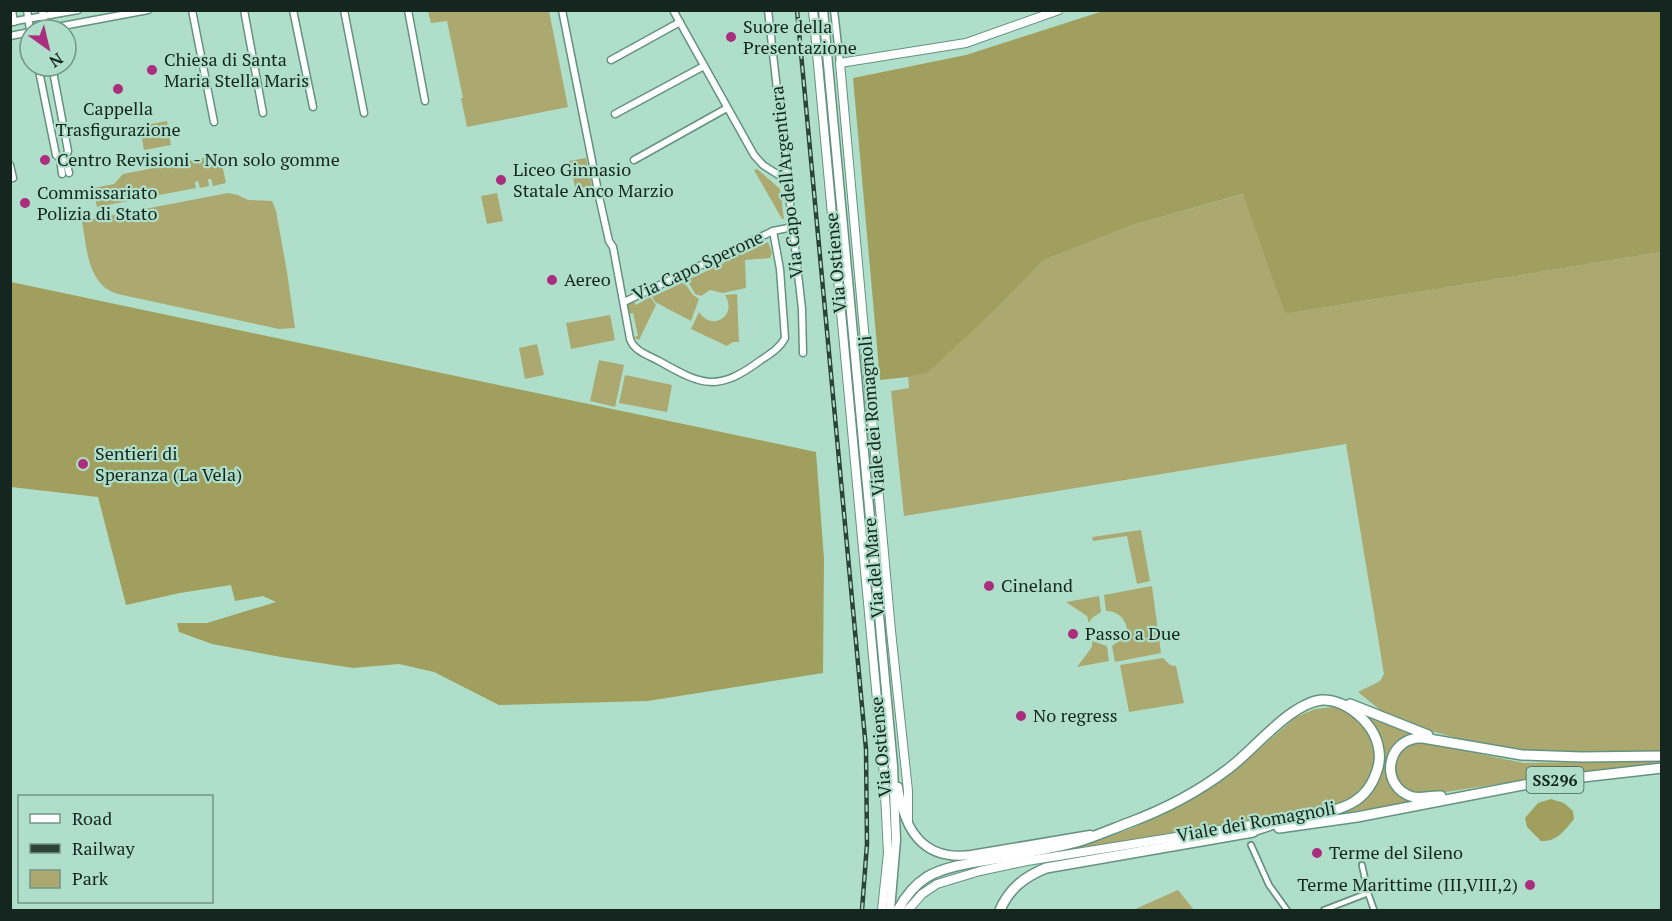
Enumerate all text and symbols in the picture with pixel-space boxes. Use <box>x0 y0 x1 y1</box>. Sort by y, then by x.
place label: Suore della Presentazione <box>743 14 857 59</box>
north arrow <box>18 18 78 78</box>
marker: Suore della Presentazione <box>724 30 738 44</box>
place label: Chiesa di Santa Maria Stella Maris <box>164 47 309 92</box>
text: N <box>45 48 68 73</box>
marker: Chiesa di Santa Maria Stella Maris <box>145 63 159 77</box>
marker: Cappella Trasfigurazione <box>111 82 125 96</box>
street label: Via Capo dell'Argentiera <box>764 85 808 280</box>
place label: Cappella Trasfigurazione <box>56 96 180 141</box>
place label: Centro Revisioni - Non solo gomme <box>57 147 340 171</box>
marker: Centro Revisioni - Non solo gomme <box>38 153 52 167</box>
place label: Liceo Ginnasio Statale Anco Marzio <box>513 157 674 202</box>
marker: Liceo Ginnasio Statale Anco Marzio <box>494 173 508 187</box>
place label: Commissariato Polizia di Stato <box>37 180 158 225</box>
marker: Commissariato Polizia di Stato <box>18 196 32 210</box>
street label: Via Ostiense <box>819 212 851 314</box>
street label: Via Capo Sperone <box>628 224 767 306</box>
place label: Aereo <box>564 267 611 291</box>
marker: Aereo <box>545 273 559 287</box>
street label: Viale dei Romagnoli <box>852 335 890 497</box>
place label: Sentieri di Speranza (La Vela) <box>95 441 242 486</box>
marker: Sentieri di Speranza (La Vela) <box>76 457 90 471</box>
street label: Via del Mare <box>857 517 889 619</box>
place label: Cineland <box>1001 573 1073 597</box>
marker: Cineland <box>982 579 996 593</box>
place label: Passo a Due <box>1085 621 1180 645</box>
marker: Passo a Due <box>1066 627 1080 641</box>
street label: Via Ostiense <box>864 696 896 798</box>
place label: No regress <box>1033 703 1118 727</box>
marker: No regress <box>1014 709 1028 723</box>
road number: SS296 <box>1526 767 1584 793</box>
legend <box>18 795 213 903</box>
street label: Viale dei Romagnoli <box>1174 795 1337 847</box>
text: Road <box>72 806 112 830</box>
text: Railway <box>72 836 136 860</box>
place label: Terme del Sileno <box>1329 840 1463 864</box>
marker: Terme del Sileno <box>1310 846 1324 860</box>
text: Park <box>72 866 109 890</box>
place label: Terme Marittime (III,VIII,2) <box>1297 872 1518 896</box>
marker: Terme Marittime (III,VIII,2) <box>1523 878 1537 892</box>

